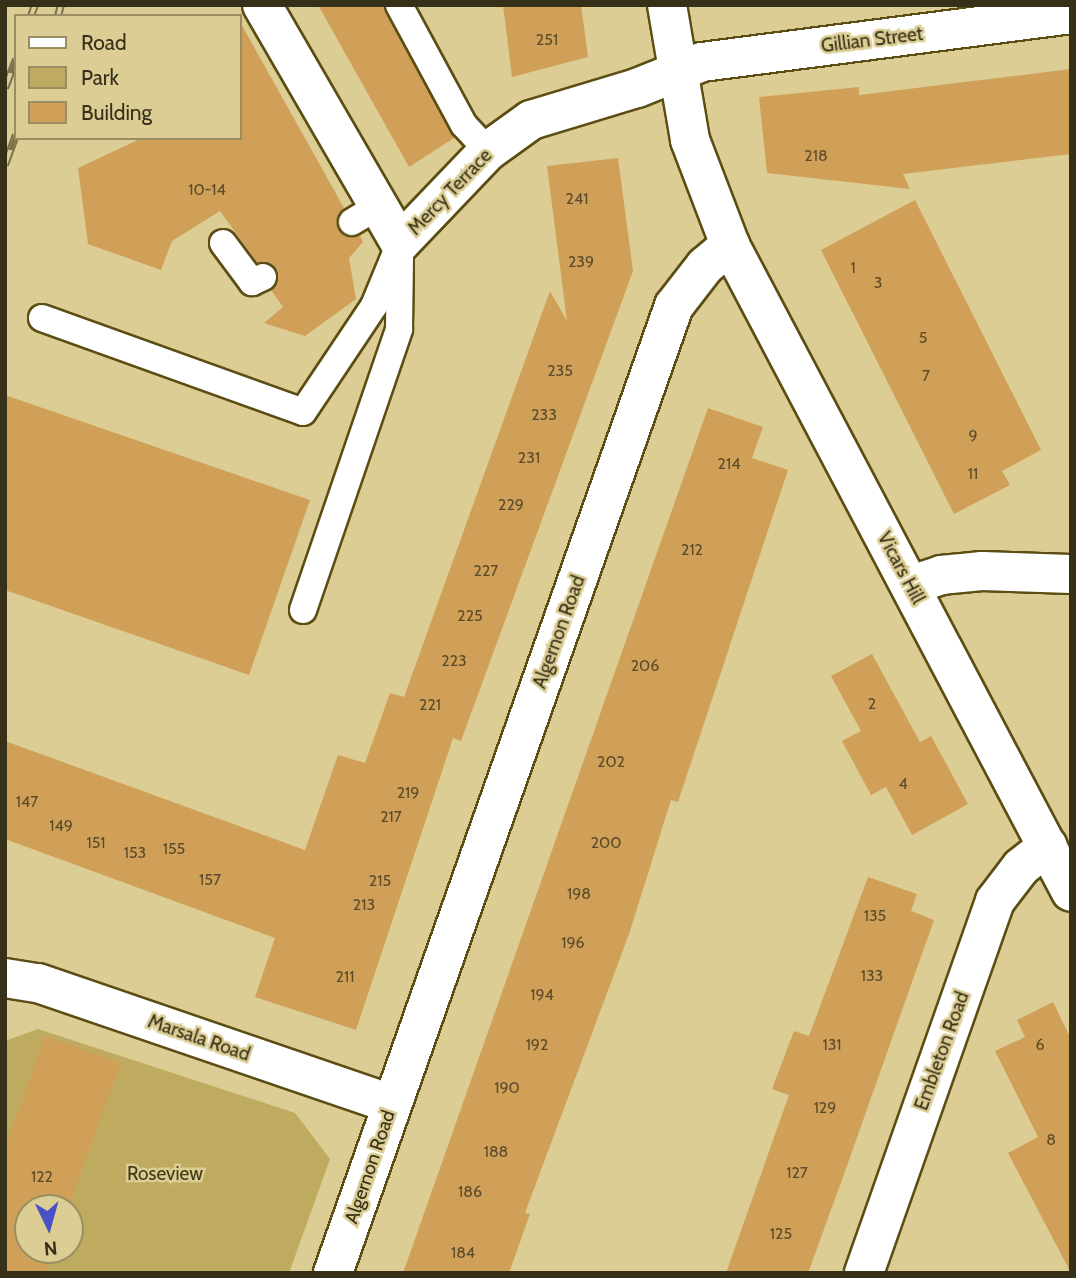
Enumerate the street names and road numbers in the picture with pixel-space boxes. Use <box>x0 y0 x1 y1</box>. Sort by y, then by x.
street label: Gillian Street <box>820 22 924 58</box>
street label: Mercy Terrace <box>403 144 497 240</box>
street label: Vicars Hill <box>872 528 930 608</box>
street label: Algernon Road <box>528 572 590 692</box>
street label: Embleton Road <box>910 989 974 1113</box>
street label: Marsala Road <box>145 1010 253 1066</box>
street label: Algernon Road <box>340 1107 400 1227</box>

